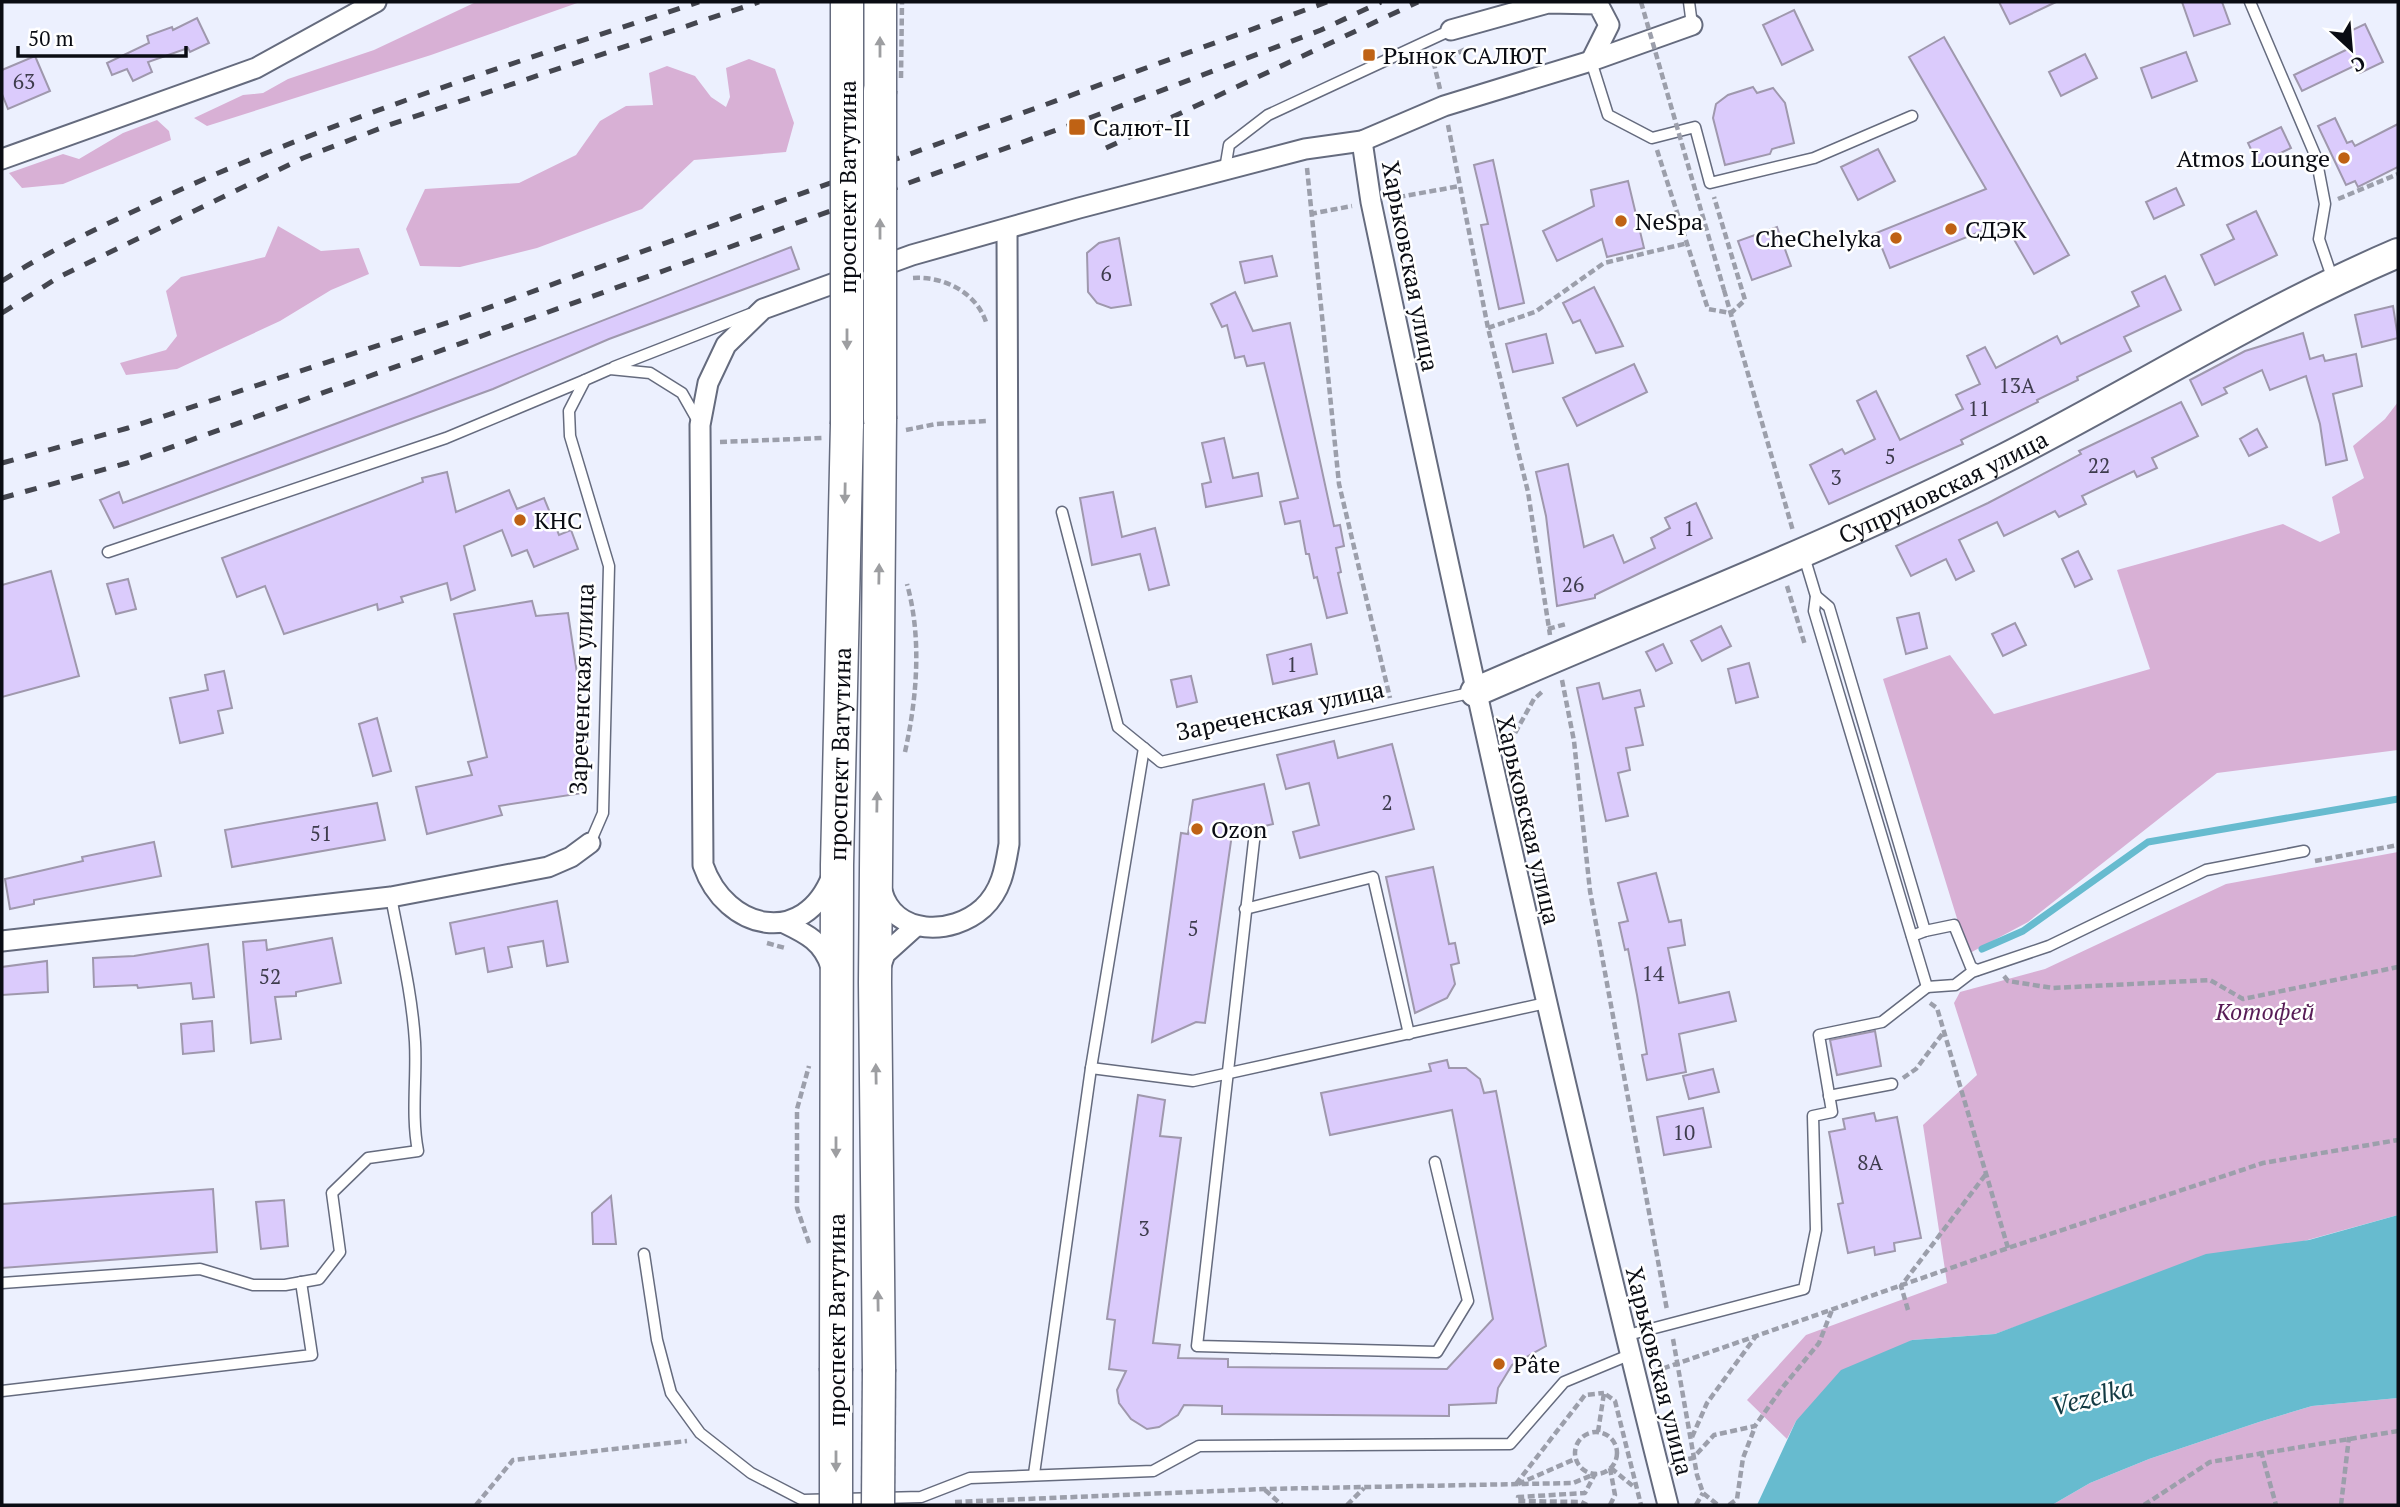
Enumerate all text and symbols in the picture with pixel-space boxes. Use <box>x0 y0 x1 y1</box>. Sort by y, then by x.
scale bar <box>18 14 186 58</box>
north arrow <box>2316 14 2386 84</box>
text: 50 m <box>28 24 74 52</box>
one-way arrow <box>874 35 886 57</box>
place label: Рынок САЛЮТ <box>1383 39 1547 71</box>
marker: Рынок САЛЮТ <box>1361 47 1377 63</box>
text: С <box>2348 51 2370 79</box>
house number: 63 <box>13 67 35 95</box>
street label: проспект Ватутина <box>831 80 863 294</box>
place label: Салют-II <box>1093 111 1190 143</box>
marker: Салют-II <box>1067 117 1087 137</box>
place label: Atmos Lounge <box>2176 142 2330 174</box>
marker: Atmos Lounge <box>2336 150 2352 166</box>
street label: Харьковская улица <box>1375 158 1447 374</box>
place label: NeSpa <box>1635 205 1703 237</box>
marker: NeSpa <box>1613 213 1629 229</box>
place label: СДЭК <box>1965 213 2027 245</box>
one-way arrow <box>874 217 886 239</box>
marker: СДЭК <box>1943 221 1959 237</box>
place label: CheChelyka <box>1755 222 1882 254</box>
marker: CheChelyka <box>1888 230 1904 246</box>
house number: 6 <box>1100 259 1112 287</box>
one-way arrow <box>841 329 853 351</box>
house number: 13А <box>1999 371 2036 399</box>
house number: 11 <box>1968 394 1990 422</box>
street label: Супруновская улица <box>1833 423 2053 551</box>
house number: 5 <box>1884 442 1896 470</box>
house number: 22 <box>2088 451 2110 479</box>
house number: 3 <box>1830 463 1842 491</box>
one-way arrow <box>839 482 851 504</box>
place label: КНС <box>534 504 582 536</box>
marker: КНС <box>512 512 528 528</box>
house number: 1 <box>1683 514 1695 542</box>
one-way arrow <box>873 563 885 585</box>
house number: 26 <box>1562 570 1584 598</box>
street label: Зареченская улица <box>561 583 601 795</box>
street label: проспект Ватутина <box>821 647 858 861</box>
house number: 1 <box>1286 650 1298 678</box>
street label: Зареченская улица <box>1173 672 1387 748</box>
street label: Харьковская улица <box>1489 712 1569 928</box>
house number: 2 <box>1381 788 1393 816</box>
one-way arrow <box>871 791 883 813</box>
place label: Ozon <box>1211 813 1267 845</box>
house number: 51 <box>310 819 332 847</box>
marker: Ozon <box>1189 821 1205 837</box>
house number: 5 <box>1187 914 1199 942</box>
house number: 14 <box>1642 959 1665 987</box>
house number: 52 <box>259 962 281 990</box>
park label: Котофей <box>2215 995 2314 1027</box>
one-way arrow <box>870 1062 882 1084</box>
house number: 10 <box>1673 1118 1695 1146</box>
one-way arrow <box>830 1136 842 1158</box>
house number: 8А <box>1857 1148 1883 1176</box>
street label: проспект Ватутина <box>820 1213 852 1427</box>
house number: 3 <box>1138 1214 1150 1242</box>
street label: Харьковская улица <box>1619 1263 1701 1479</box>
one-way arrow <box>872 1290 884 1312</box>
place label: Pâte <box>1513 1348 1560 1380</box>
marker: Pâte <box>1491 1356 1507 1372</box>
water label: Vezelka <box>2047 1369 2137 1423</box>
one-way arrow <box>830 1450 842 1472</box>

